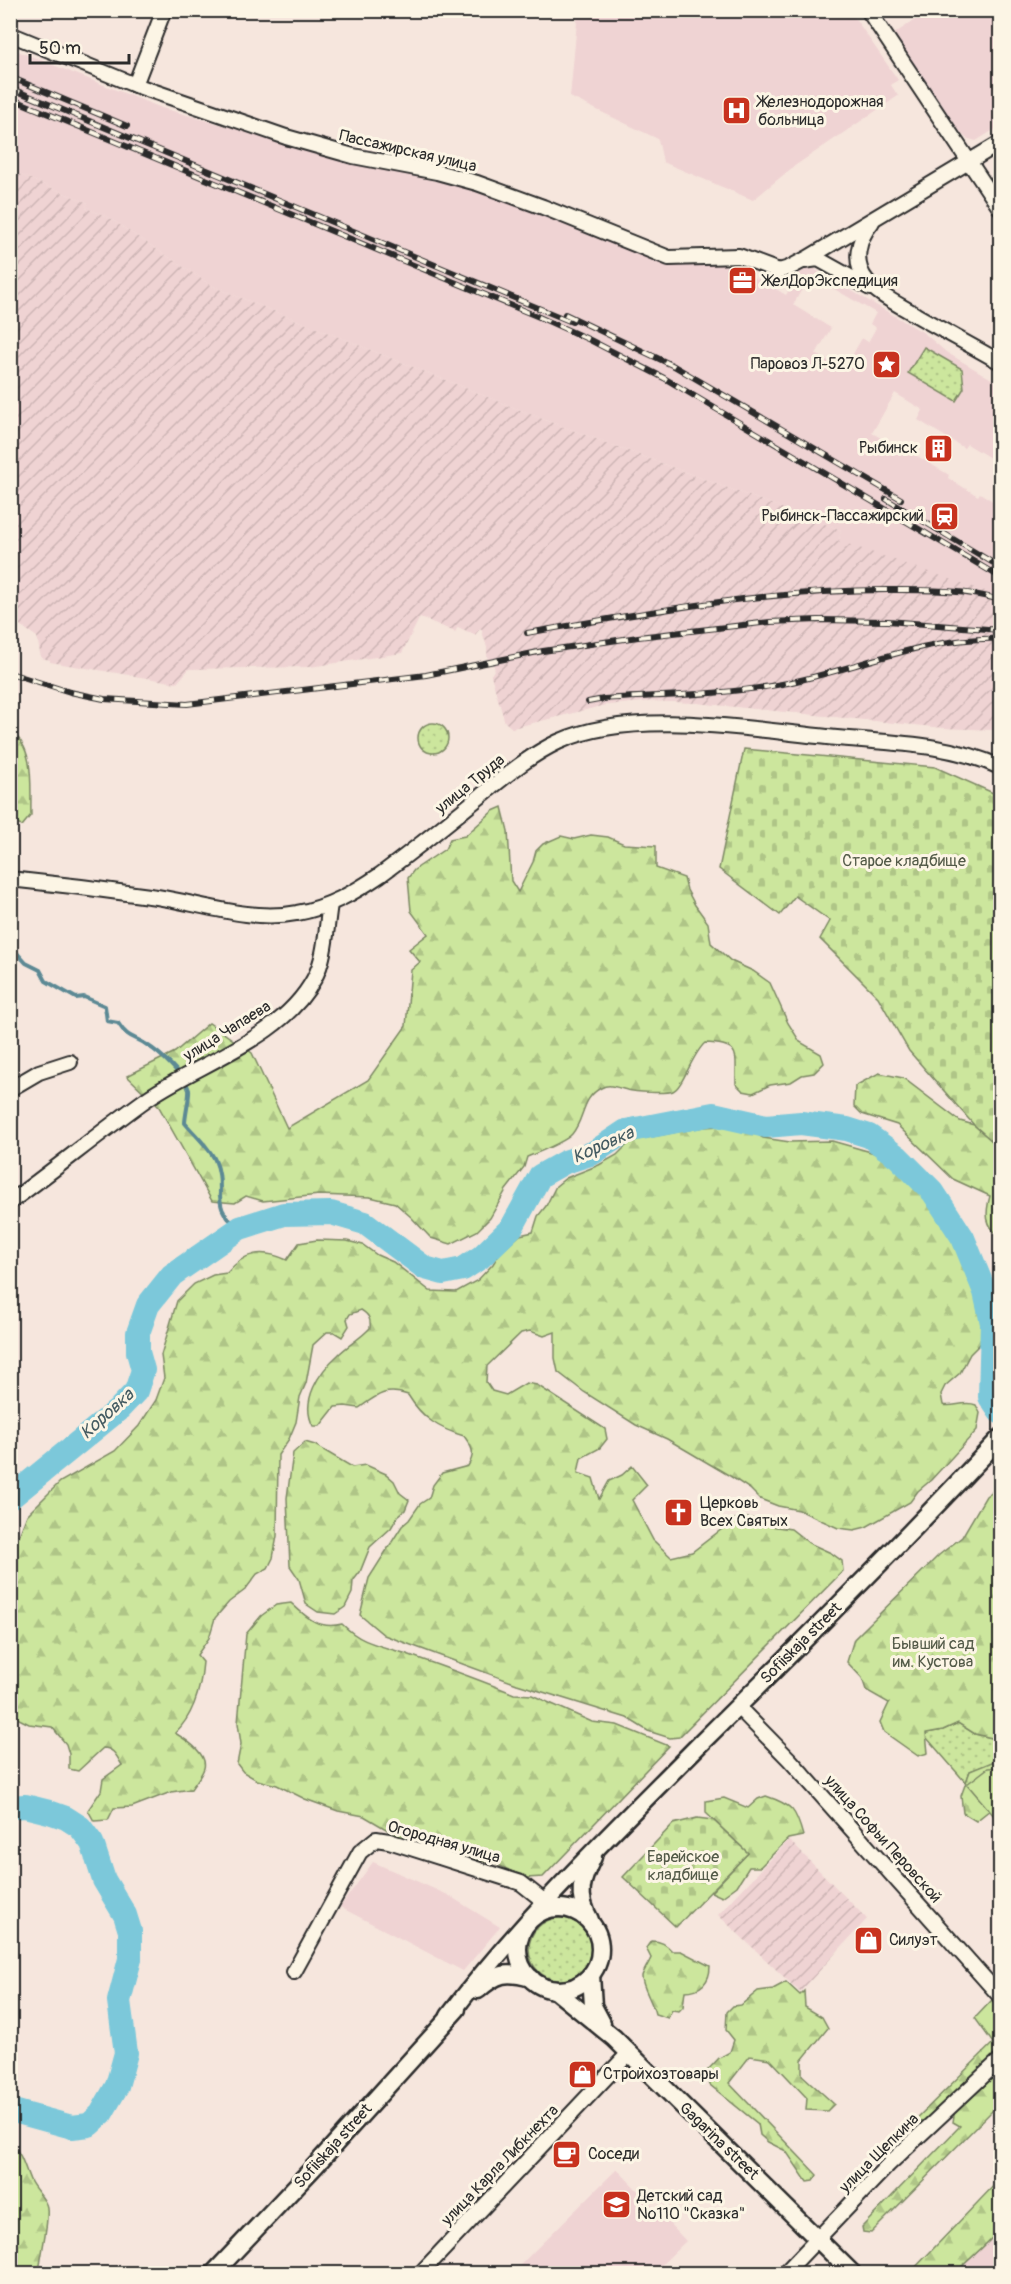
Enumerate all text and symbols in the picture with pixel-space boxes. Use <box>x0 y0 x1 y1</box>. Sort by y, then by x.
scale bar <box>30 27 129 65</box>
text: 50 m <box>39 37 81 60</box>
place label: Железнодорожная больница <box>755 92 884 130</box>
hospital icon: Железнодорожная больница <box>721 95 753 127</box>
street label: Пассажирская улица <box>337 125 479 177</box>
office icon: ЖелДорЭкспедиция <box>726 265 758 297</box>
place label: ЖелДорЭкспедиция <box>760 271 898 291</box>
place icon: Паровоз Л-5270 <box>870 348 902 380</box>
place label: Паровоз Л-5270 <box>751 354 865 374</box>
building icon: Рыбинск <box>923 432 955 464</box>
place label: Рыбинск <box>859 438 918 458</box>
station icon: Рыбинск-Пассажирский <box>929 500 961 532</box>
place label: Рыбинск-Пассажирский <box>761 506 924 526</box>
street label: улица Труда <box>430 750 509 819</box>
park label: Старое кладбище <box>842 851 966 871</box>
street label: улица Чапаева <box>179 996 274 1066</box>
water label: Коровка <box>569 1121 639 1169</box>
water label: Коровка <box>75 1383 140 1444</box>
place label: Церковь Всех Святых <box>700 1493 788 1531</box>
church icon: Церковь Всех Святых <box>663 1496 695 1528</box>
street label: Sofiiskaja street <box>756 1598 846 1688</box>
park label: Бывший сад им. Кустова <box>892 1634 975 1672</box>
street label: улица Софьи Перовской <box>820 1770 946 1907</box>
street label: Огородная улица <box>385 1816 503 1868</box>
park label: Еврейское кладбище <box>647 1847 719 1885</box>
shop icon: Силуэт <box>852 1924 884 1956</box>
place label: Силуэт <box>889 1930 938 1950</box>
shop icon: Стройхозтовары <box>566 2058 598 2090</box>
place label: Стройхозтовары <box>603 2064 719 2084</box>
street label: Gagarina street <box>675 2098 763 2184</box>
street label: Sofiiskaja street <box>290 2099 377 2193</box>
street label: улица Карла Либкнехта <box>436 2100 563 2230</box>
street label: улица Щепкина <box>834 2109 923 2198</box>
cafe icon: Соседи <box>551 2138 583 2170</box>
place label: Соседи <box>588 2144 639 2164</box>
place label: Детский сад №110 "Сказка" <box>636 2186 745 2224</box>
school or university icon: Детский сад №110 "Сказка" <box>600 2189 632 2221</box>

